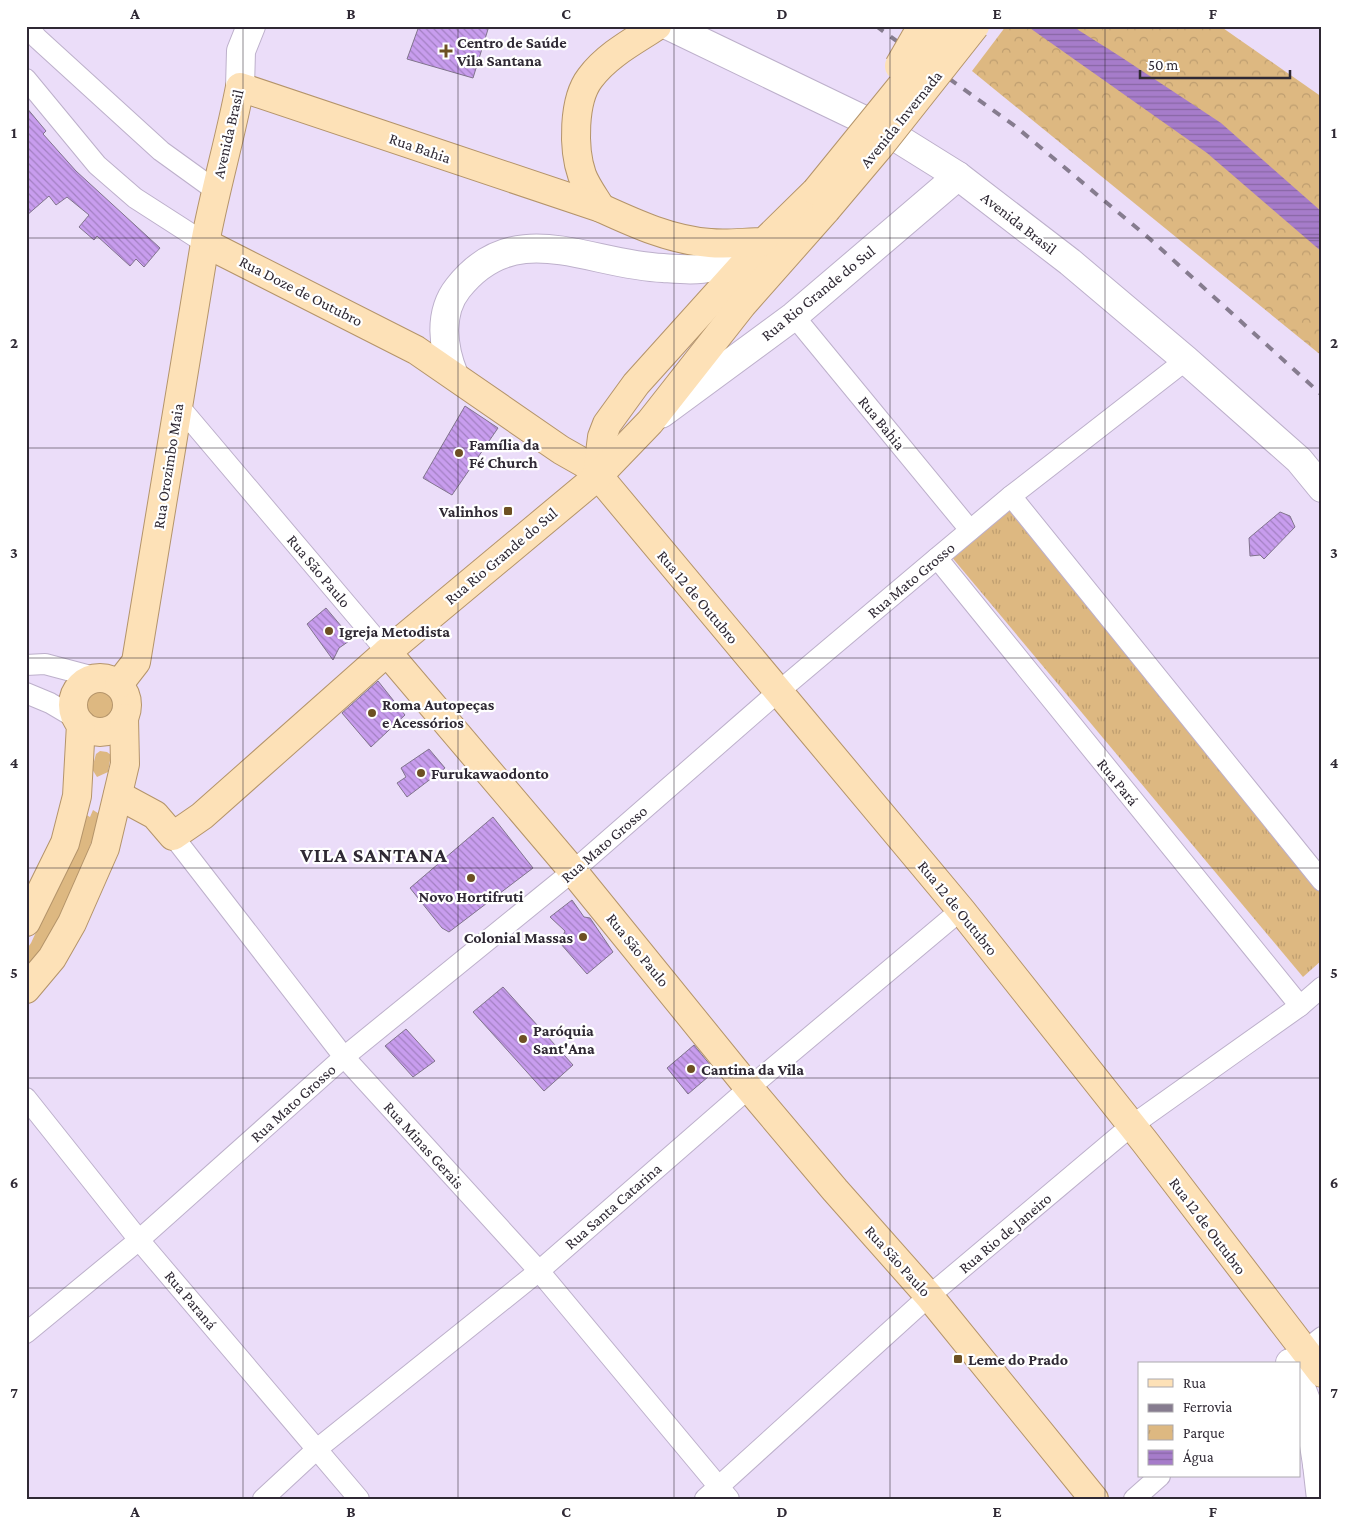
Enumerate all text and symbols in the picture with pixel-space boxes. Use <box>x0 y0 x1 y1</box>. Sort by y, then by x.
text: A <box>129 5 140 22</box>
text: B <box>346 5 356 22</box>
text: C <box>561 5 571 22</box>
text: D <box>776 5 788 22</box>
text: E <box>992 5 1002 22</box>
text: F <box>1209 5 1218 22</box>
place label: Centro de Saúde Vila Santana <box>456 34 567 69</box>
marker: Centro de Saúde Vila Santana <box>439 44 453 58</box>
scale bar <box>1140 48 1290 80</box>
text: 50 m <box>1148 57 1178 73</box>
street label: Avenida Invernada <box>857 67 946 171</box>
street label: Avenida Brasil <box>210 88 246 180</box>
text: 1 <box>11 124 17 141</box>
text: 1 <box>1331 124 1337 141</box>
street label: Rua Bahia <box>387 130 454 167</box>
street label: Avenida Brasil <box>978 188 1060 258</box>
street label: Rua Rio Grande do Sul <box>758 242 878 344</box>
street label: Rua Doze de Outubro <box>237 253 365 329</box>
text: 2 <box>10 334 18 351</box>
text: 2 <box>1330 334 1338 351</box>
street label: Rua Bahia <box>855 393 909 454</box>
street label: Rua Orozimbo Maia <box>150 401 186 530</box>
place label: Família da Fé Church <box>469 436 540 471</box>
marker: Família da Fé Church <box>453 447 465 459</box>
place label: Valinhos <box>438 503 498 520</box>
street label: Rua Rio Grande do Sul <box>442 504 560 608</box>
marker: Valinhos <box>502 505 514 517</box>
street label: Rua São Paulo <box>284 531 354 611</box>
street label: Rua Mato Grosso <box>864 539 958 621</box>
text: 3 <box>10 544 18 561</box>
text: 3 <box>1330 544 1338 561</box>
street label: Rua 12 de Outubro <box>654 547 742 647</box>
place label: Igreja Metodista <box>339 623 450 641</box>
marker: Igreja Metodista <box>323 625 335 637</box>
place label: Roma Autopeças e Acessórios <box>382 696 495 731</box>
marker: Roma Autopeças e Acessórios <box>366 707 378 719</box>
text: 4 <box>10 754 19 771</box>
text: 4 <box>1330 754 1339 771</box>
street label: Rua Pará <box>1094 755 1142 809</box>
place label: Furukawaodonto <box>431 765 549 782</box>
marker: Furukawaodonto <box>415 767 427 779</box>
street label: Rua Mato Grosso <box>558 802 650 886</box>
district label: VILA SANTANA <box>299 843 448 867</box>
street label: Rua 12 de Outubro <box>915 857 1001 959</box>
marker: Novo Hortifruti <box>465 872 477 884</box>
place label: Novo Hortifruti <box>418 888 524 905</box>
street label: Rua São Paulo <box>603 910 673 990</box>
place label: Colonial Massas <box>464 929 573 946</box>
marker: Colonial Massas <box>577 931 589 943</box>
text: 5 <box>10 964 18 981</box>
text: 5 <box>1330 964 1338 981</box>
place label: Paróquia Sant'Ana <box>533 1022 595 1057</box>
marker: Paróquia Sant'Ana <box>517 1033 529 1045</box>
street label: Rua Mato Grosso <box>247 1060 339 1146</box>
place label: Cantina da Vila <box>701 1061 804 1078</box>
marker: Cantina da Vila <box>685 1063 697 1075</box>
street label: Rua Minas Gerais <box>381 1098 467 1192</box>
street label: Rua Santa Catarina <box>561 1159 665 1252</box>
text: 6 <box>10 1174 18 1191</box>
street label: Rua 12 de Outubro <box>1166 1174 1250 1278</box>
text: 6 <box>1330 1174 1338 1191</box>
street label: Rua Rio de Janeiro <box>955 1189 1055 1277</box>
street label: Rua São Paulo <box>862 1222 934 1300</box>
street label: Rua Paraná <box>161 1267 221 1333</box>
place label: Leme do Prado <box>968 1351 1068 1368</box>
marker: Leme do Prado <box>952 1353 964 1365</box>
legend <box>1138 1362 1300 1478</box>
text: Rua <box>1183 1375 1206 1391</box>
text: 7 <box>10 1384 18 1401</box>
text: 7 <box>1330 1384 1338 1401</box>
text: Ferrovia <box>1183 1399 1232 1415</box>
text: Parque <box>1183 1425 1225 1442</box>
text: Água <box>1183 1449 1214 1466</box>
text: A <box>129 1503 140 1520</box>
text: B <box>346 1503 356 1520</box>
text: C <box>561 1503 571 1520</box>
text: D <box>776 1503 788 1520</box>
text: E <box>992 1503 1002 1520</box>
text: F <box>1209 1503 1218 1520</box>

